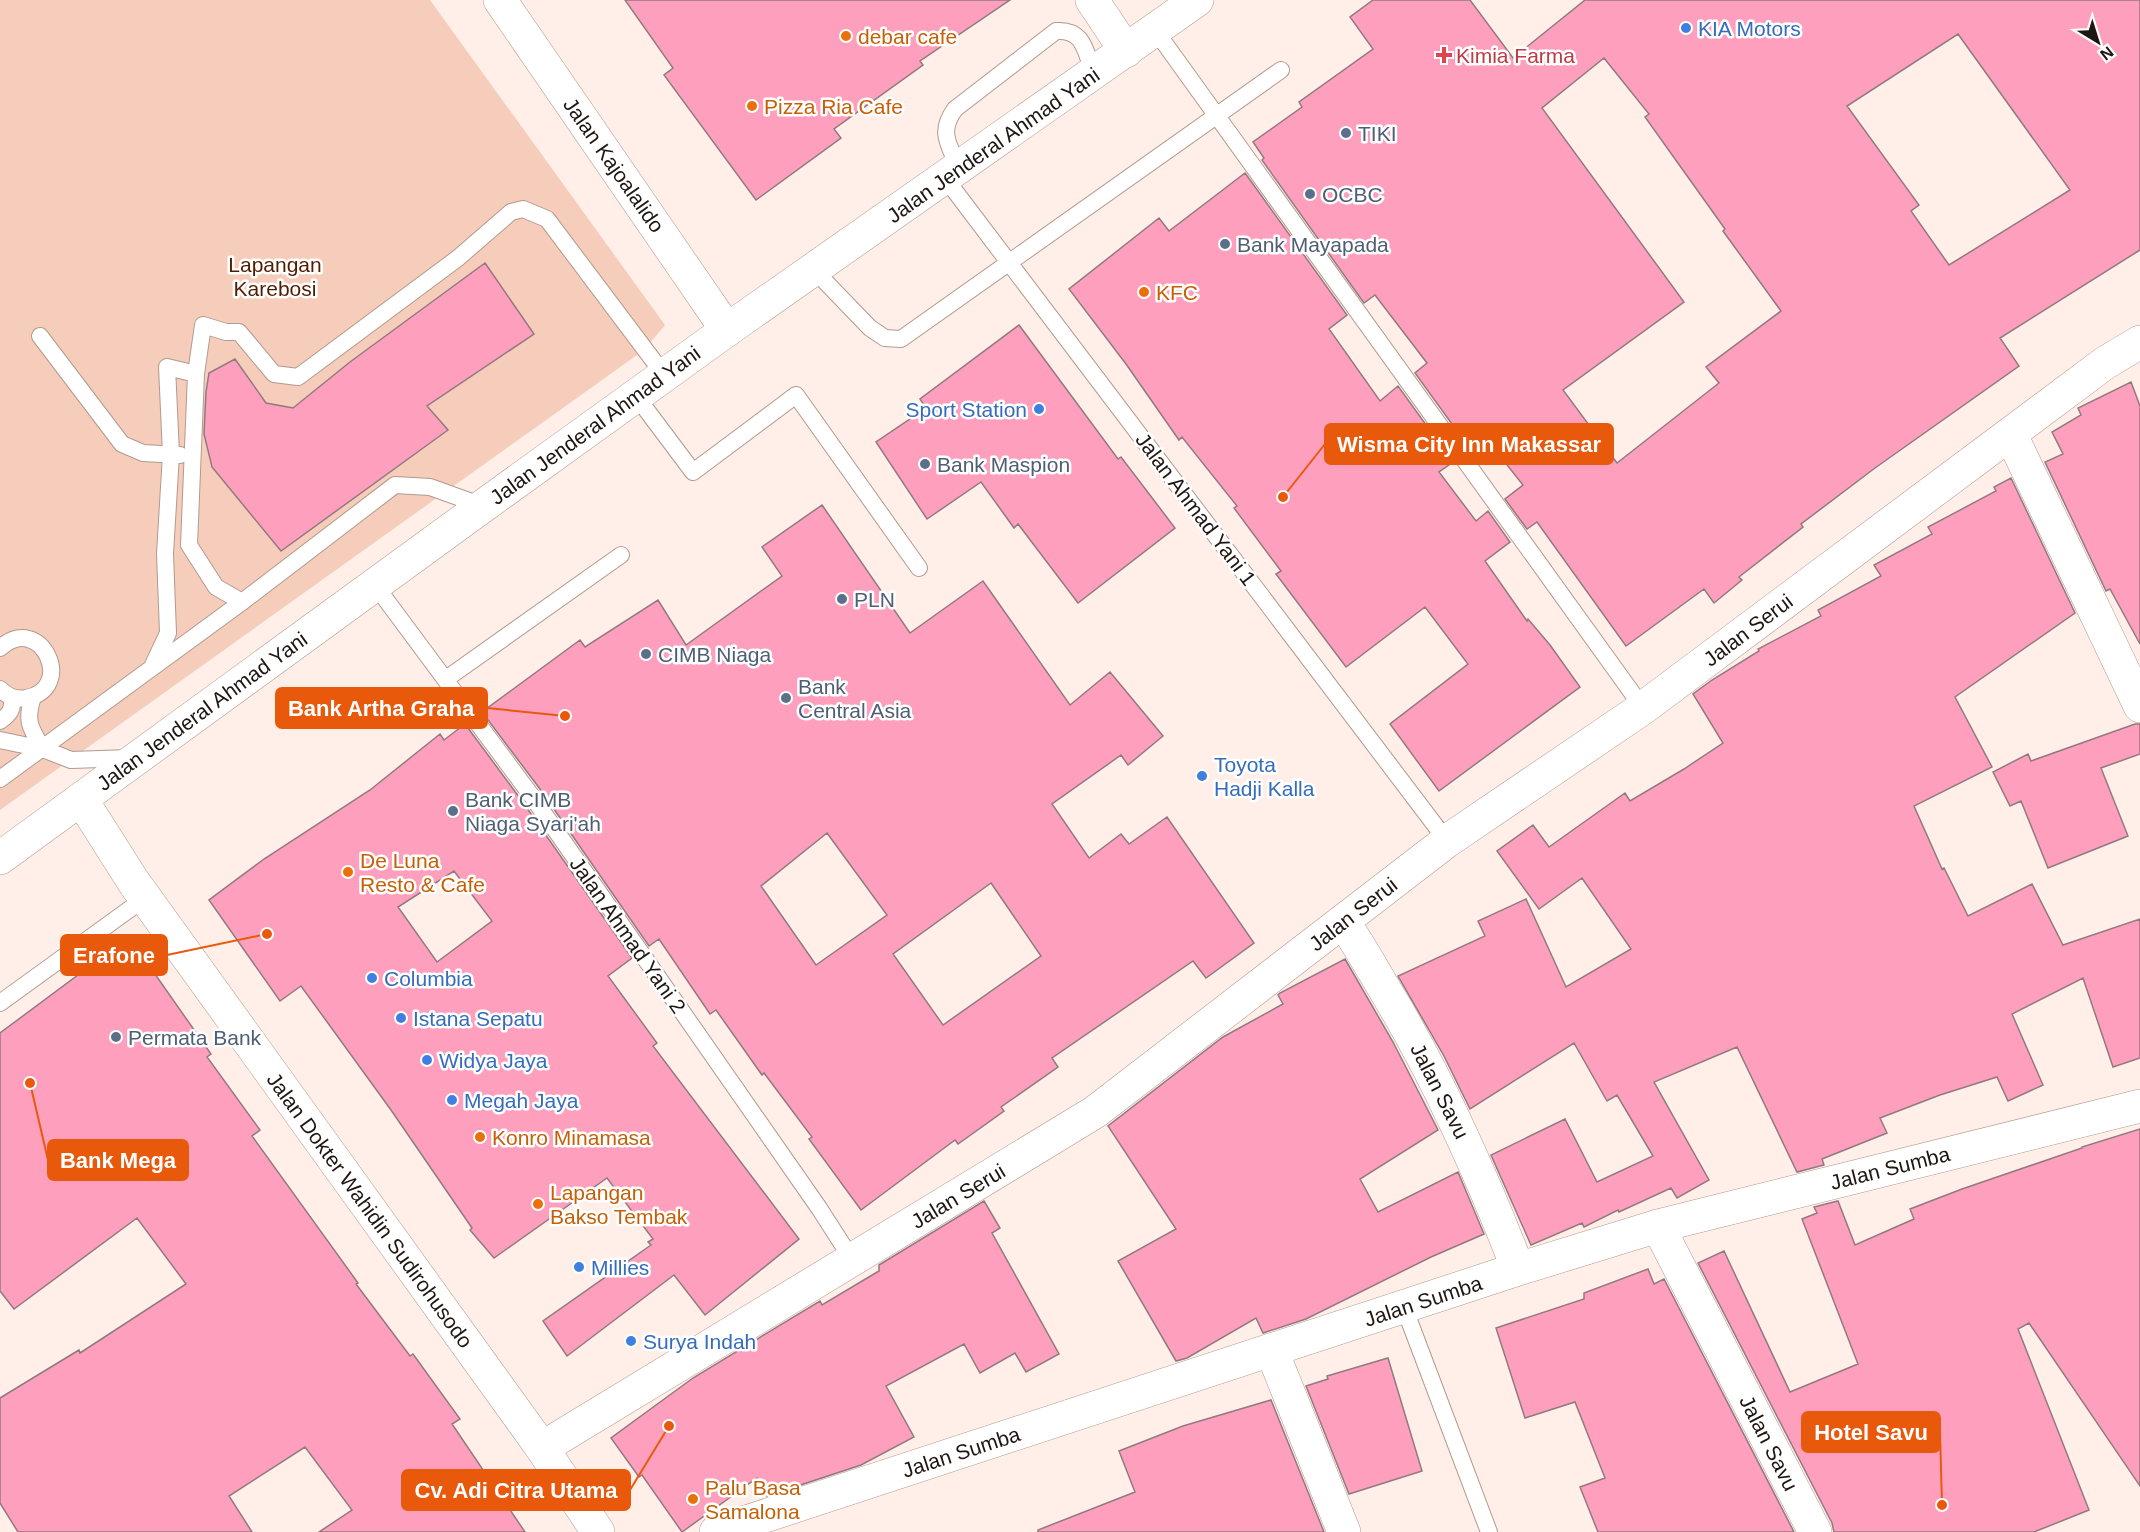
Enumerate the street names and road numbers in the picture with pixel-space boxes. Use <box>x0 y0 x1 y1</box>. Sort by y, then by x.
street label: Jalan Jenderal Ahmad Yani <box>882 63 1104 227</box>
street label: Jalan Kajoalalido <box>559 93 669 237</box>
street label: Jalan Jenderal Ahmad Yani <box>486 341 704 509</box>
street label: Jalan Ahmad Yani 1 <box>1131 428 1261 590</box>
street label: Jalan Serui <box>1699 589 1797 671</box>
street label: Jalan Jenderal Ahmad Yani <box>93 627 311 795</box>
street label: Jalan Ahmad Yani 2 <box>566 853 690 1017</box>
street label: Jalan Serui <box>1305 873 1401 955</box>
street label: Jalan Savu <box>1406 1039 1474 1143</box>
street label: Jalan Dokter Wahidin Sudirohusodo <box>262 1068 478 1352</box>
street label: Jalan Sumba <box>1828 1142 1953 1194</box>
street label: Jalan Serui <box>907 1159 1009 1233</box>
street label: Jalan Sumba <box>1361 1271 1485 1331</box>
street label: Jalan Savu <box>1735 1391 1803 1495</box>
street label: Jalan Sumba <box>899 1422 1023 1482</box>

